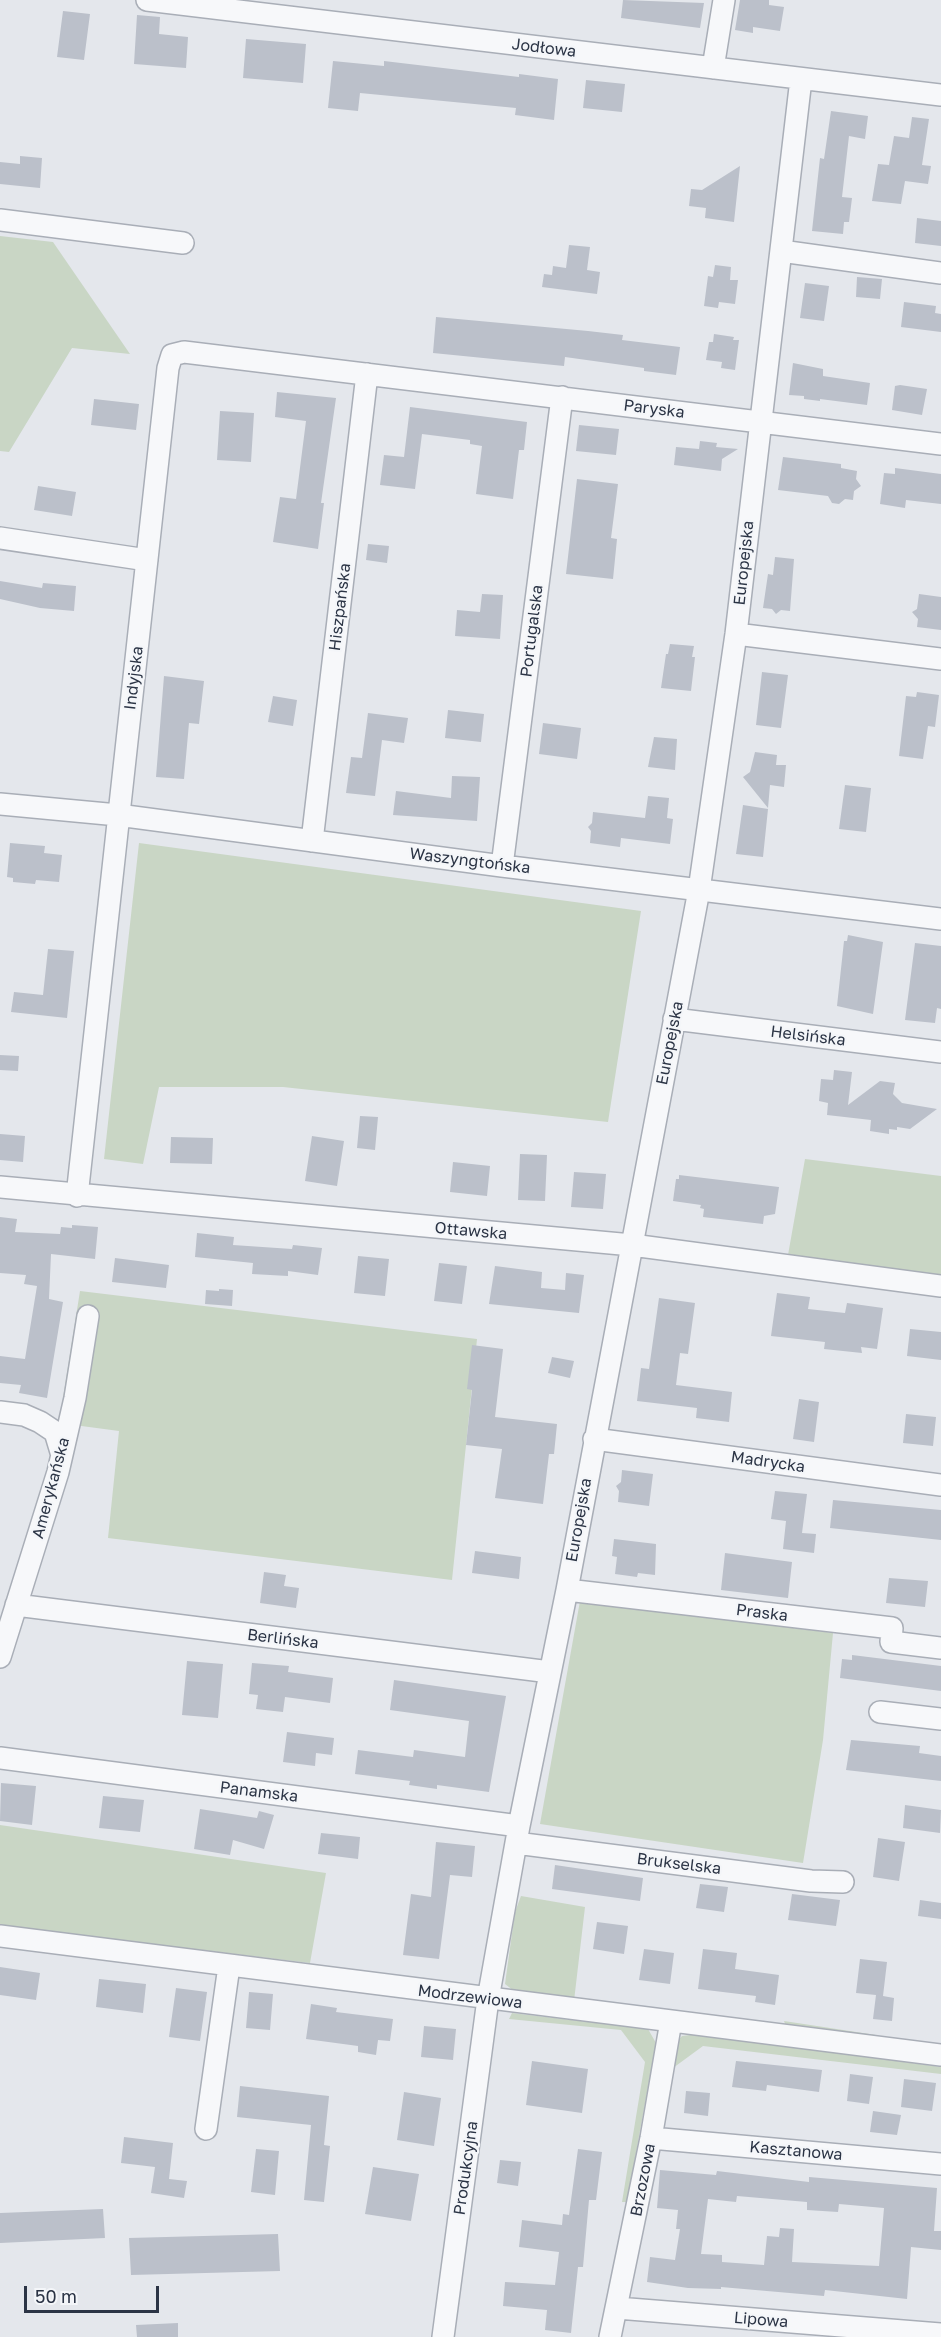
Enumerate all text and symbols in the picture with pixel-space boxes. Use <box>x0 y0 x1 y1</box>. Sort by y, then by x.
street label: Jodłowa <box>511 35 577 61</box>
street label: Paryska <box>622 396 686 422</box>
street label: Europejska <box>730 520 758 606</box>
street label: Hiszpańska <box>325 562 355 652</box>
street label: Portugalska <box>517 584 547 678</box>
street label: Indyjska <box>121 645 147 711</box>
street label: Waszyngtońska <box>409 844 531 878</box>
street label: Europejska <box>652 999 688 1087</box>
street label: Helsińska <box>769 1022 847 1050</box>
street label: Ottawska <box>434 1218 508 1244</box>
street label: Amerykańska <box>28 1435 74 1541</box>
street label: Madrycka <box>730 1447 806 1477</box>
street label: Europejska <box>562 1477 596 1563</box>
street label: Praska <box>735 1600 789 1626</box>
street label: Berlińska <box>246 1625 320 1653</box>
street label: Panamska <box>219 1778 299 1806</box>
street label: Brukselska <box>636 1849 722 1879</box>
street label: Modrzewiowa <box>417 1981 523 2013</box>
street label: Produkcyjna <box>450 2120 482 2216</box>
street label: Kasztanowa <box>749 2137 843 2165</box>
street label: Brzozowa <box>627 2142 659 2218</box>
scale bar <box>27 2274 162 2312</box>
text: 50 m <box>35 2285 77 2307</box>
street label: Lipowa <box>733 2308 789 2332</box>

